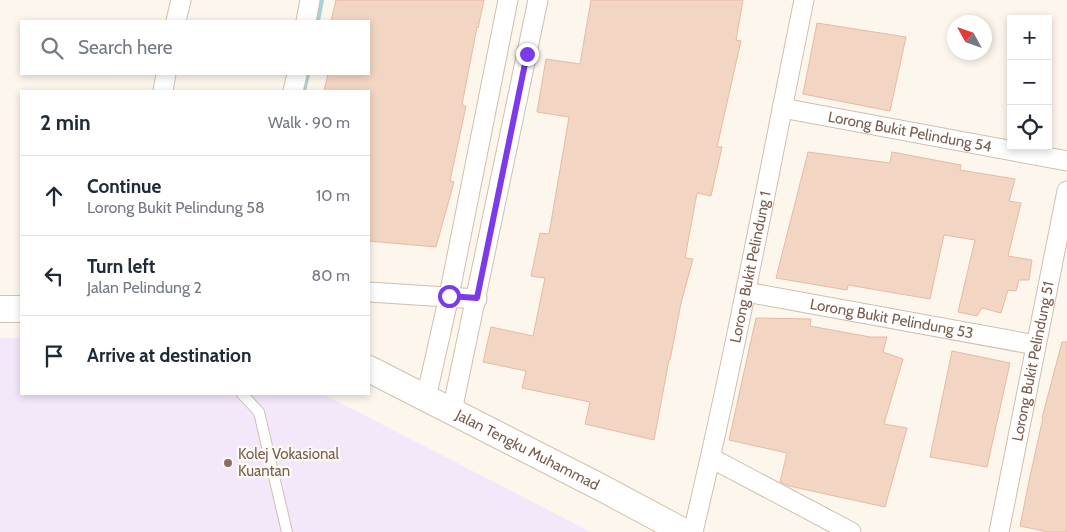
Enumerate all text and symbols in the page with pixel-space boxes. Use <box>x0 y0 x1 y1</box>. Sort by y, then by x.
north arrow <box>947 15 992 60</box>
map controls <box>1007 15 1052 150</box>
button: + <box>1007 15 1052 60</box>
search box <box>20 20 370 75</box>
icon: search <box>38 34 66 62</box>
text: Search here <box>78 36 172 59</box>
route end <box>516 43 539 66</box>
button: − <box>1007 60 1052 105</box>
button: locate <box>1007 105 1052 150</box>
street label: Lorong Bukit Pelindung 54 <box>826 108 994 156</box>
text: 2 min <box>40 110 91 135</box>
text: Walk · 90 m <box>268 113 350 132</box>
text: Continue <box>87 175 161 198</box>
icon: ahead <box>40 182 68 210</box>
text: 10 m <box>316 186 350 205</box>
street label: Lorong Bukit Pelindung 1 <box>726 190 775 345</box>
text: Lorong Bukit Pelindung 58 <box>87 198 265 217</box>
text: Turn left <box>87 255 155 278</box>
icon: left <box>40 262 68 290</box>
text: 80 m <box>312 266 350 285</box>
text: Jalan Pelindung 2 <box>87 278 202 297</box>
street label: Lorong Bukit Pelindung 51 <box>1008 280 1058 443</box>
route start <box>438 285 461 308</box>
street label: Lorong Bukit Pelindung 53 <box>808 295 975 342</box>
icon: arrive <box>40 342 68 370</box>
text: Arrive at destination <box>87 344 251 367</box>
street label: Jalan Tengku Muhammad <box>452 405 602 494</box>
place label: Kolej Vokasional Kuantan <box>238 445 339 480</box>
marker: Kolej Vokasional Kuantan <box>222 457 234 469</box>

